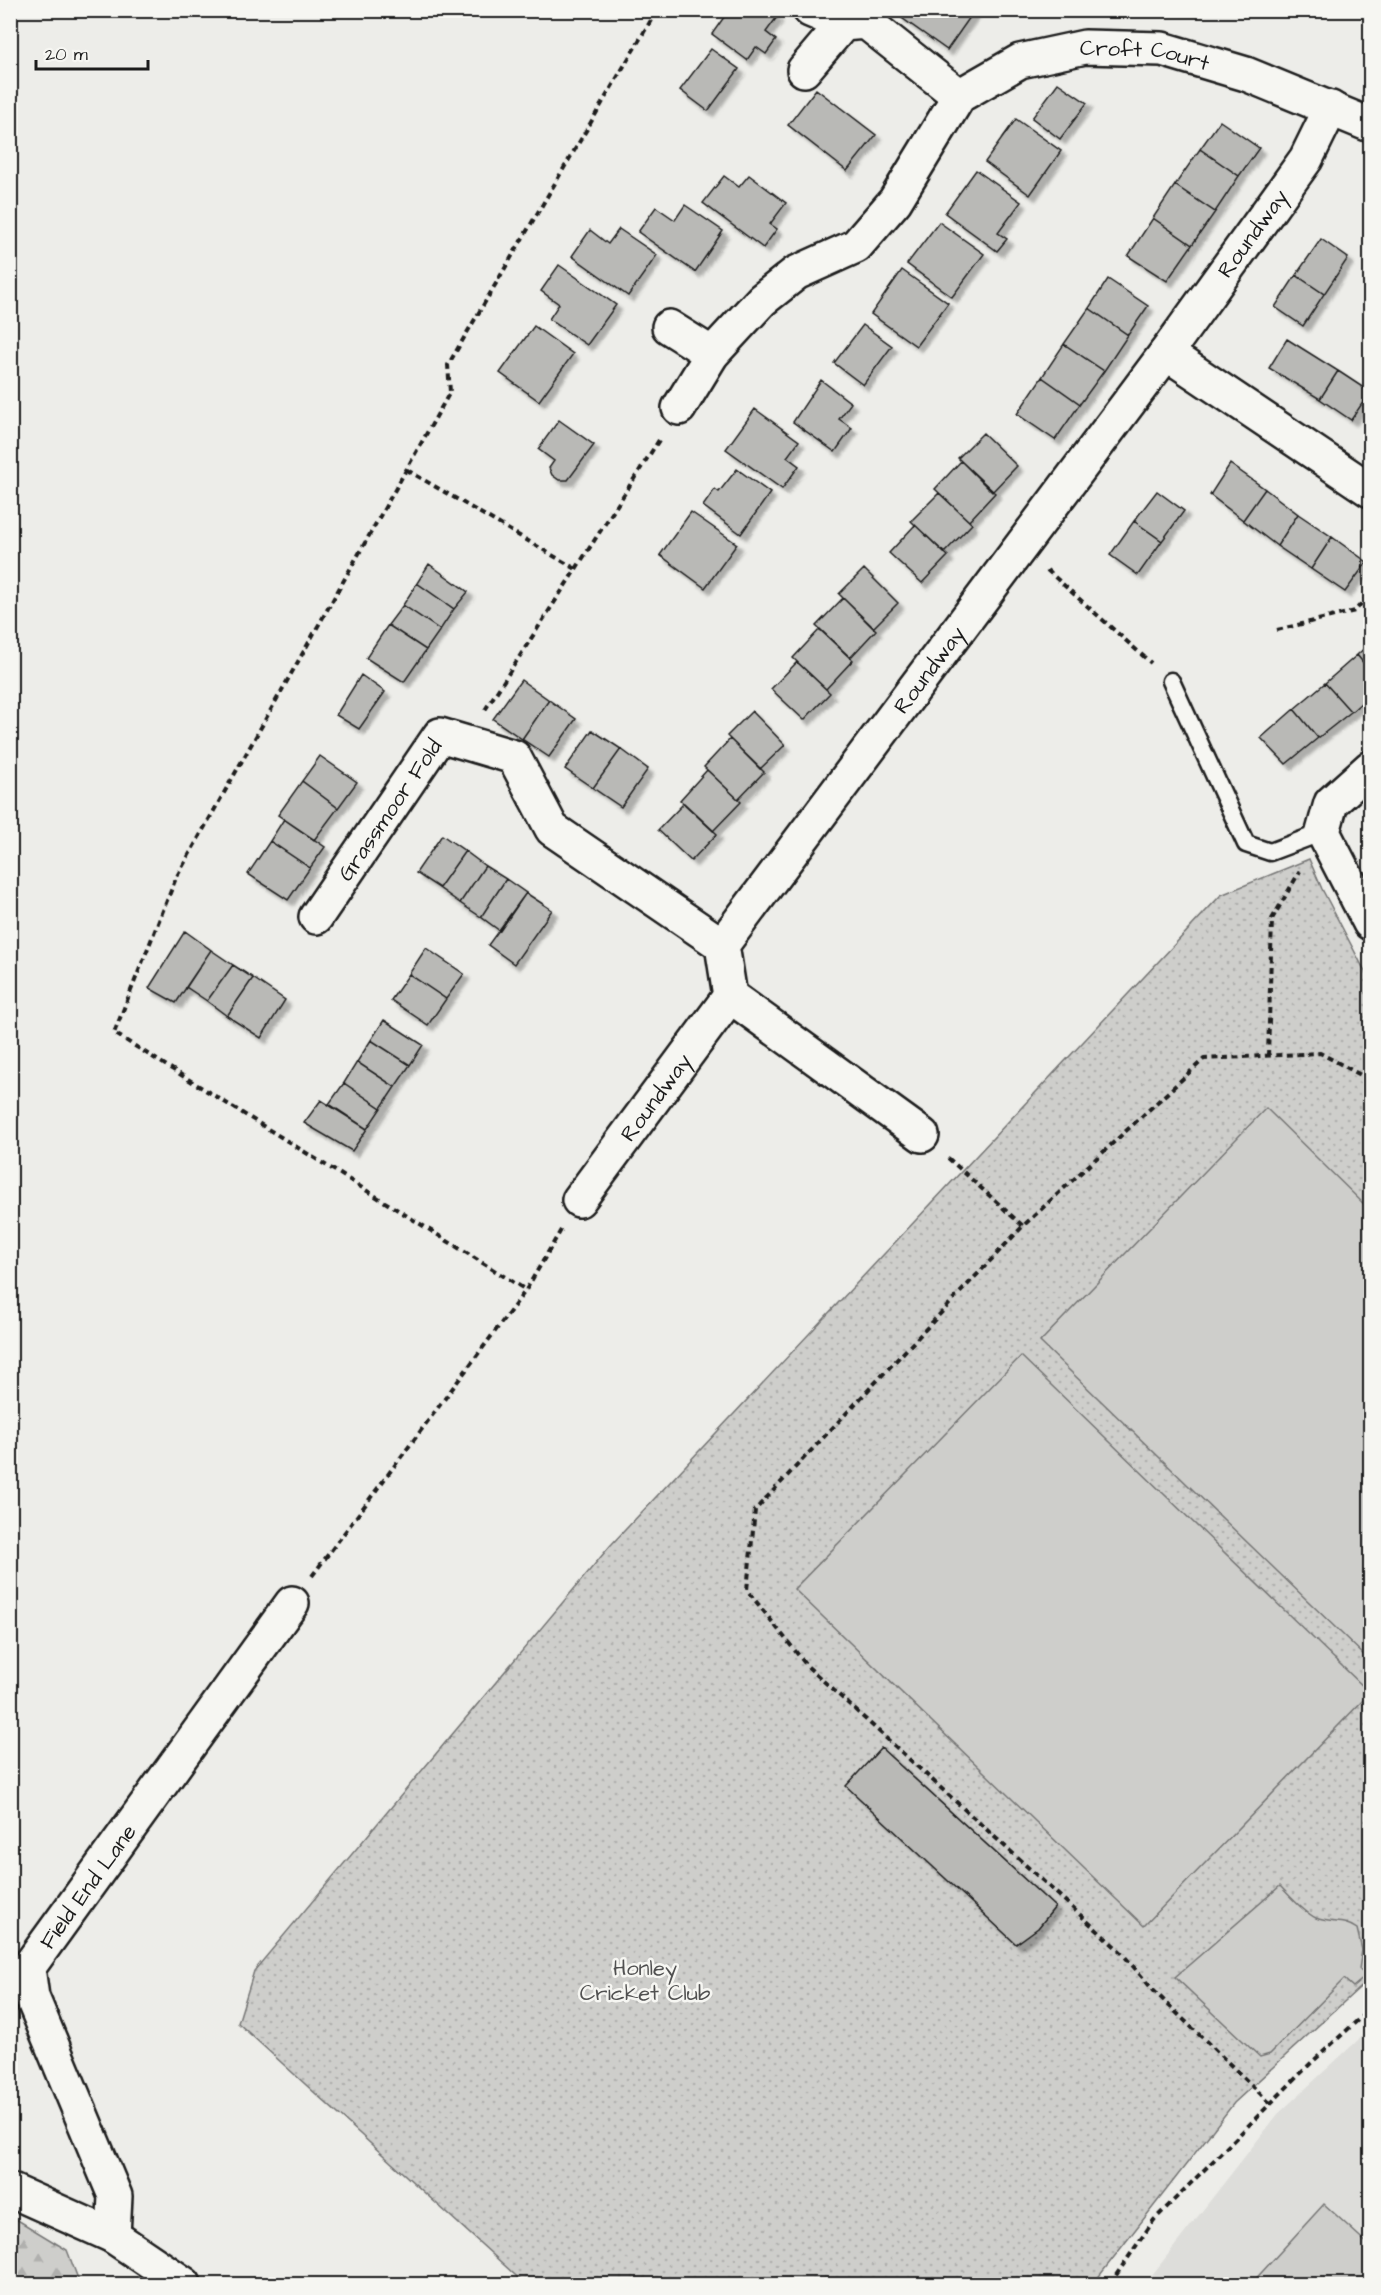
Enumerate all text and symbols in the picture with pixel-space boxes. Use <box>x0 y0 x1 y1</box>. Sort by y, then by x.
scale bar <box>36 33 148 71</box>
street label: Croft Court <box>1080 33 1213 79</box>
text: 20 m <box>45 42 88 67</box>
street label: Roundway <box>1211 183 1297 285</box>
street label: Roundway <box>887 620 974 721</box>
street label: Grassmoor Fold <box>331 733 450 888</box>
street label: Roundway <box>613 1048 700 1148</box>
street label: Field End Lane <box>33 1818 144 1956</box>
park label: Honley Cricket Club <box>580 1953 710 2009</box>

